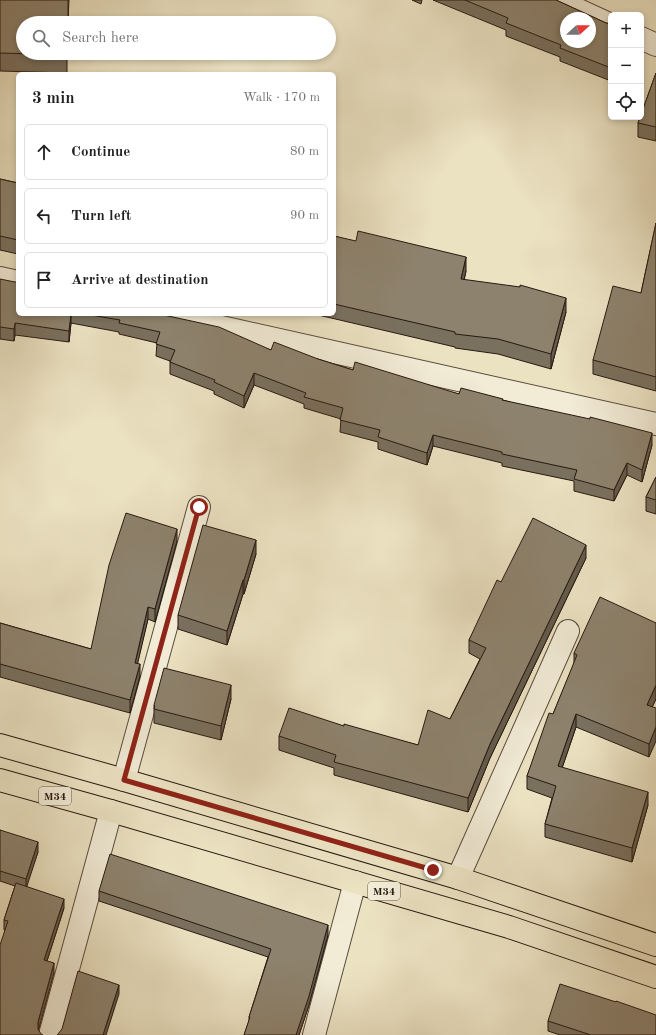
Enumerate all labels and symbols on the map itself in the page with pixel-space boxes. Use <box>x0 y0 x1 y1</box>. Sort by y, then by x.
north arrow <box>560 12 596 48</box>
route start <box>190 498 208 516</box>
road number: M34 <box>39 787 71 805</box>
route end <box>424 861 442 879</box>
road number: M34 <box>368 882 400 900</box>

